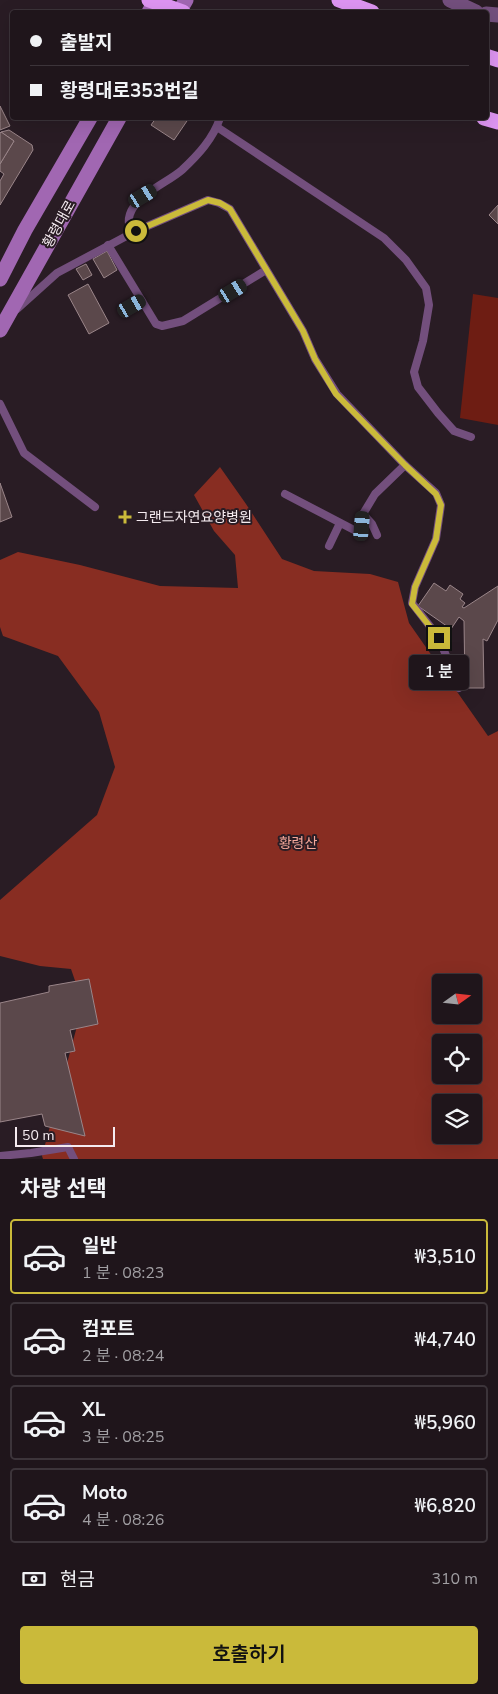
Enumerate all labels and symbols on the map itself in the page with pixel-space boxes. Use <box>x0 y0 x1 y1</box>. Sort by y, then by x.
car <box>126 182 159 210</box>
street label: 황령대로 <box>38 197 80 251</box>
route start <box>125 220 147 242</box>
car <box>216 277 249 305</box>
car <box>115 292 148 320</box>
place label: 그랜드자연요양병원 <box>136 508 252 527</box>
marker: 그랜드자연요양병원 <box>118 510 132 524</box>
car <box>353 510 370 542</box>
route end <box>428 627 450 649</box>
callout: 1 분 <box>409 656 469 690</box>
park label: 황령산 <box>279 834 317 853</box>
north arrow <box>432 974 482 1024</box>
scale bar <box>15 1124 115 1147</box>

